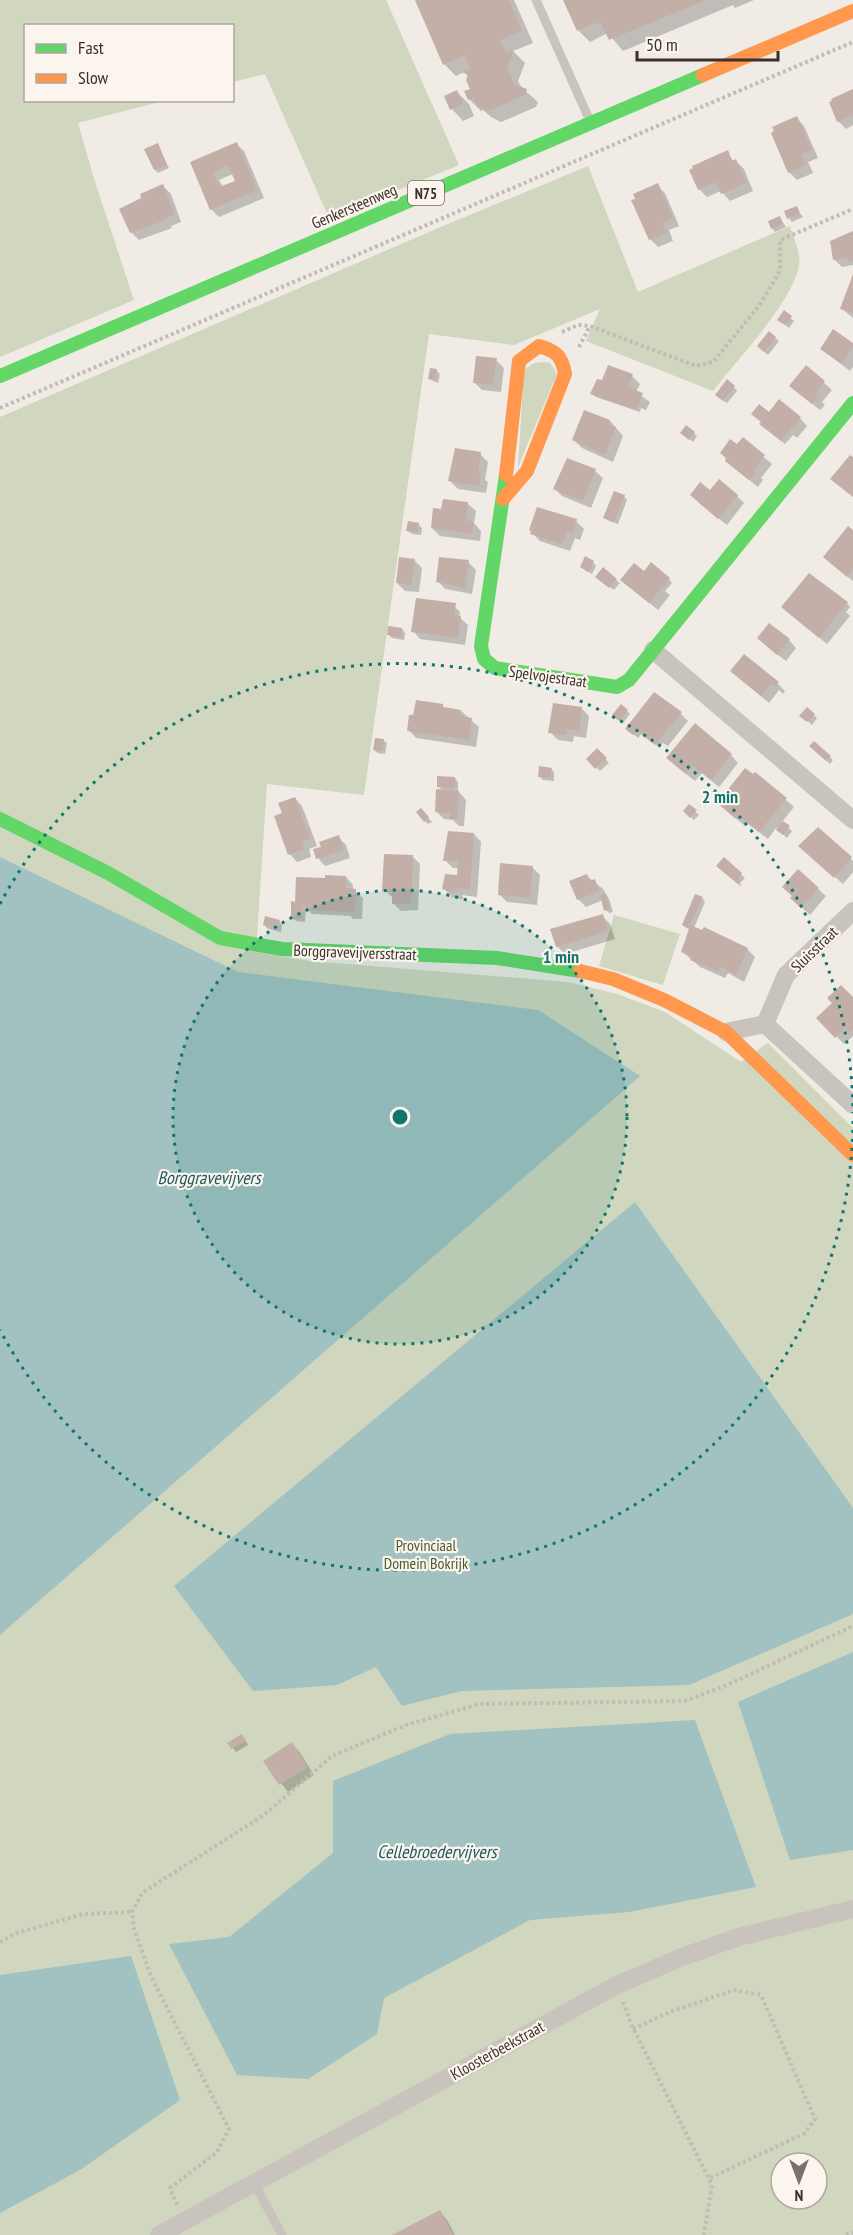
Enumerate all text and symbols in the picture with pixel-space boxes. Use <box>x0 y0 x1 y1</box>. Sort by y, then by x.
legend <box>24 24 234 102</box>
scale bar <box>637 24 778 62</box>
text: 50 m <box>646 33 678 56</box>
text: Fast <box>78 36 104 59</box>
text: Slow <box>78 66 109 89</box>
street label: Genkersteenweg <box>308 179 400 233</box>
road number: N75 <box>408 181 444 205</box>
street label: Spelvojestraat <box>508 661 589 691</box>
text: 2 min <box>702 785 738 808</box>
street label: Sluisstraat <box>786 921 842 976</box>
street label: Borggravevijversstraat <box>293 940 417 964</box>
text: 1 min <box>543 945 579 968</box>
centre of rings <box>390 1107 410 1127</box>
water label: Borggravevijvers <box>157 1166 262 1189</box>
park label: Provinciaal Domein Bokrijk <box>384 1535 469 1573</box>
water label: Cellebroedervijvers <box>377 1840 499 1863</box>
street label: Kloosterbeekstraat <box>447 2016 548 2084</box>
north arrow <box>769 2151 829 2211</box>
text: N <box>795 2186 803 2206</box>

